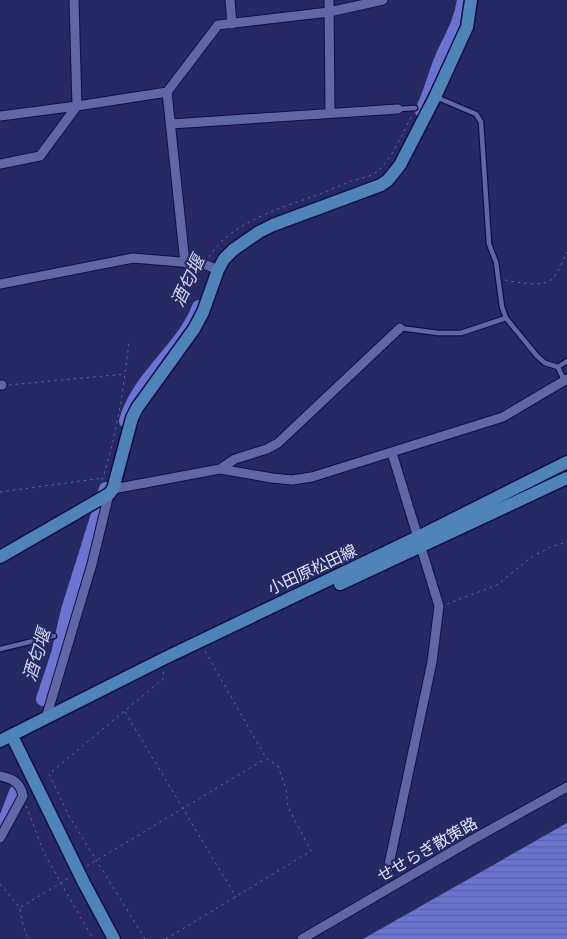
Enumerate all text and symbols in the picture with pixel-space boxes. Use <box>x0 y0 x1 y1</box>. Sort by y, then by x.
water label: 酒匂堰 <box>165 248 213 311</box>
street label: 小田原松田線 <box>264 539 361 601</box>
water label: 酒匂堰 <box>17 623 59 685</box>
street label: せせらぎ散策路 <box>373 811 482 888</box>

